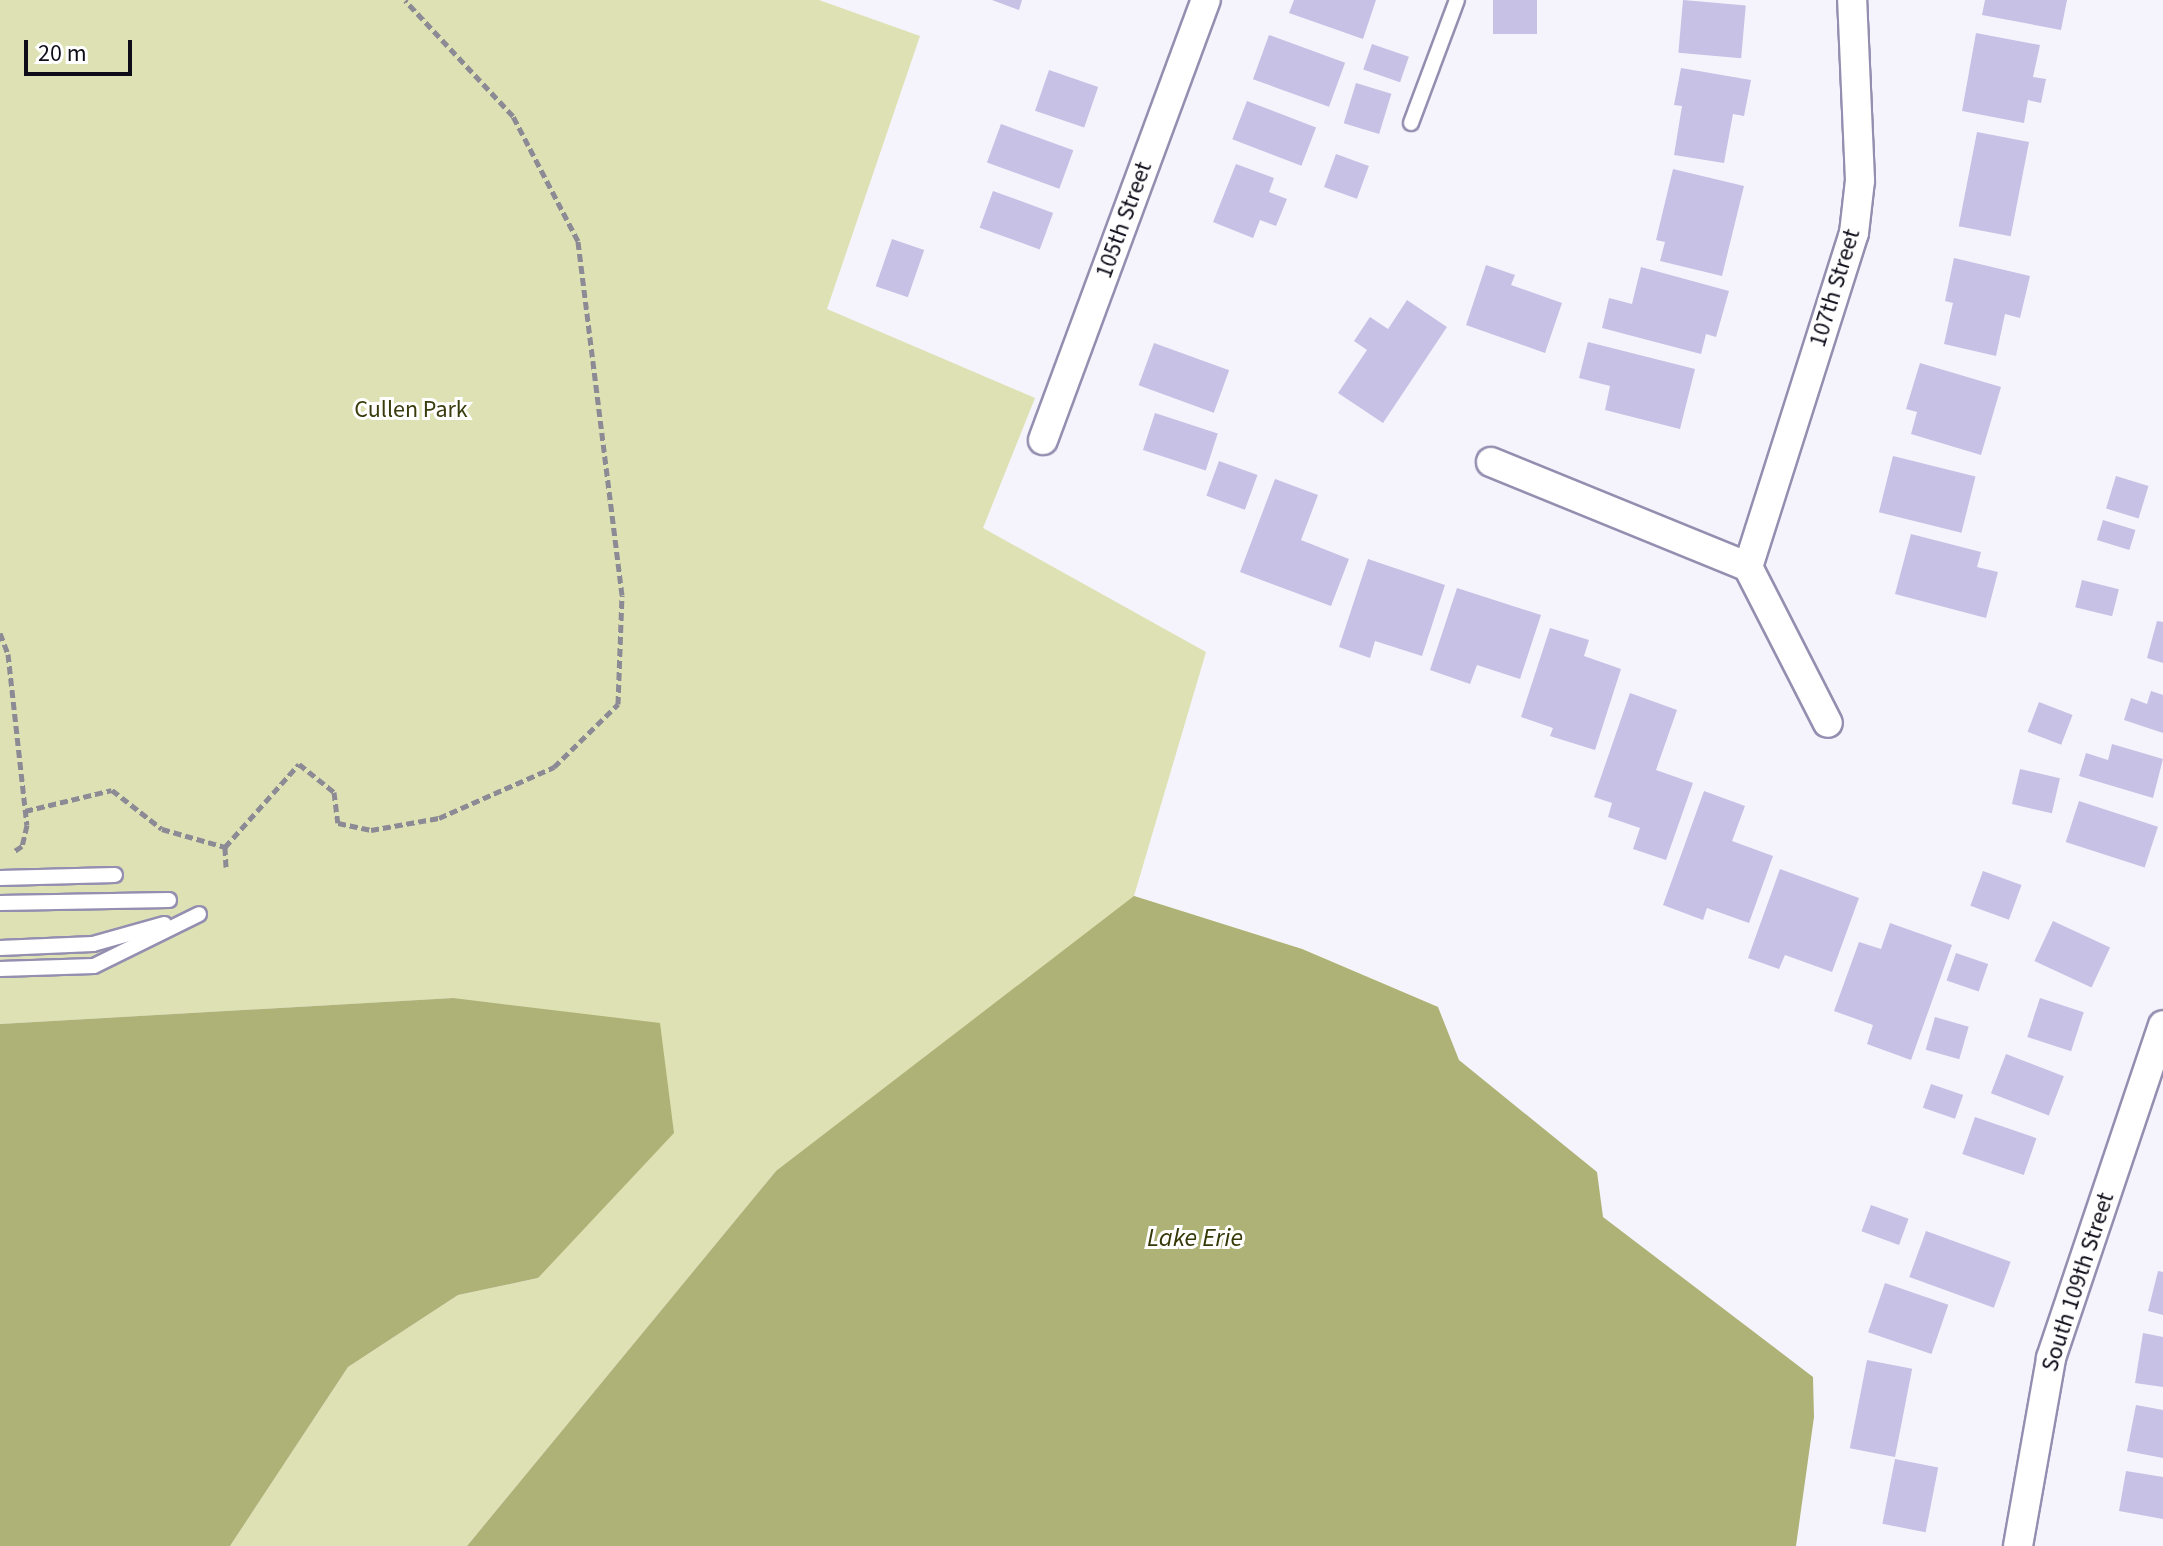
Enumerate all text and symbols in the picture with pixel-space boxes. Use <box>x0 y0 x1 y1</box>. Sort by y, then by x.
scale bar <box>28 24 136 74</box>
text: 20 m <box>38 36 87 71</box>
street label: 105th Street <box>1090 158 1158 282</box>
street label: 107th Street <box>1803 226 1867 350</box>
park label: Cullen Park <box>354 396 468 424</box>
street label: South 109th Street <box>2035 1189 2121 1375</box>
water label: Lake Erie <box>1147 1222 1243 1254</box>

